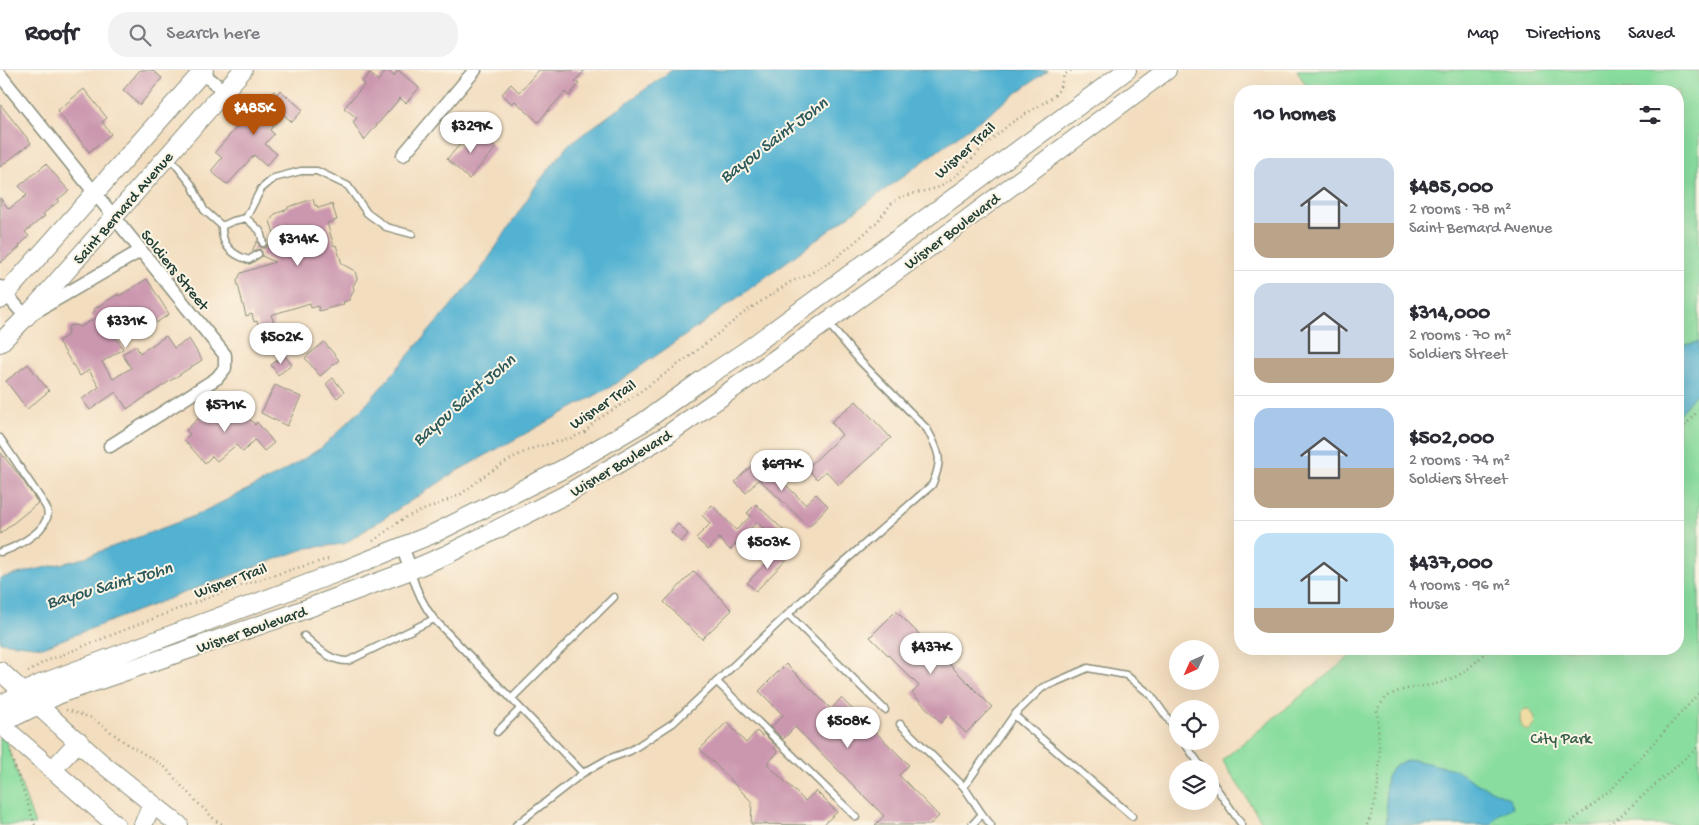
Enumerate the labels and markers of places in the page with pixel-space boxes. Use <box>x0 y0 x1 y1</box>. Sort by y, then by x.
pin: $485K <box>219 93 289 136</box>
pin: $329K <box>436 112 506 154</box>
pin: $314K <box>263 224 333 267</box>
pin: $331K <box>91 306 161 349</box>
pin: $502K <box>246 322 316 365</box>
pin: $571K <box>190 390 260 433</box>
pin: $697K <box>747 450 817 492</box>
pin: $503K <box>733 528 803 570</box>
pin: $437K <box>896 632 966 675</box>
pin: $508K <box>813 706 883 749</box>

